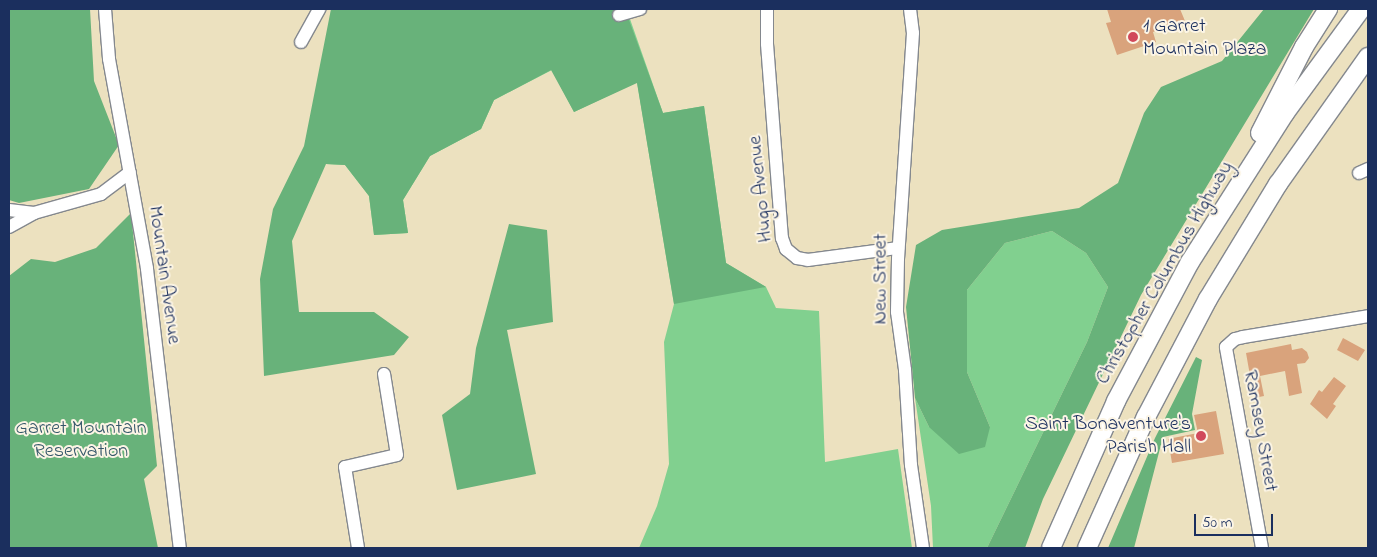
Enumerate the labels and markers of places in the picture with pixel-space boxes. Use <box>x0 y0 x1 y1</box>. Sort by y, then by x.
place label: 1 Garret Mountain Plaza <box>1143 14 1266 61</box>
marker: 1 Garret Mountain Plaza <box>1127 31 1139 43</box>
place label: Saint Bonaventure's Parish Hall <box>1025 412 1191 459</box>
marker: Saint Bonaventure's Parish Hall <box>1195 430 1207 442</box>

